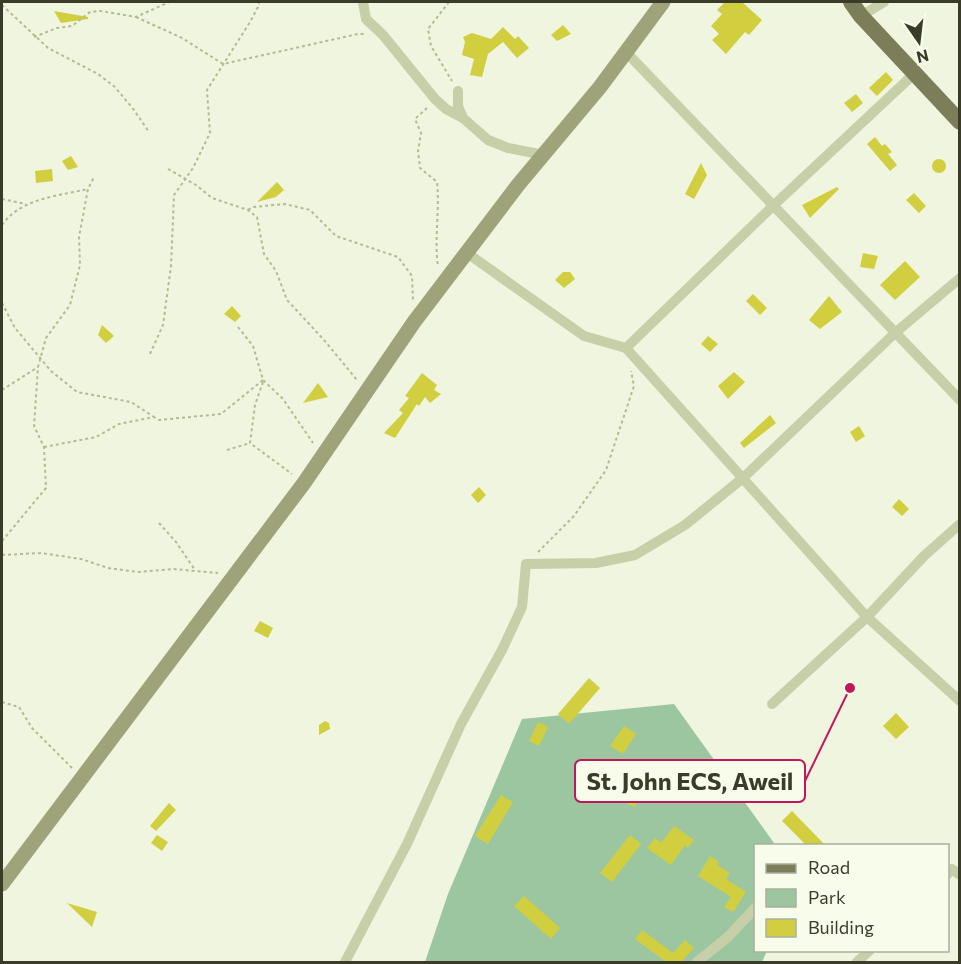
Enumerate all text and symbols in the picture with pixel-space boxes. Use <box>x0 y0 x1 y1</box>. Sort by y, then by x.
north arrow <box>889 12 949 72</box>
text: N <box>915 46 931 68</box>
callout: St. John ECS, Aweil <box>575 760 805 802</box>
text: St. John ECS, Aweil <box>587 766 793 795</box>
legend <box>754 844 949 952</box>
text: Road <box>808 856 850 878</box>
text: Park <box>808 886 846 908</box>
text: Building <box>808 916 874 938</box>

